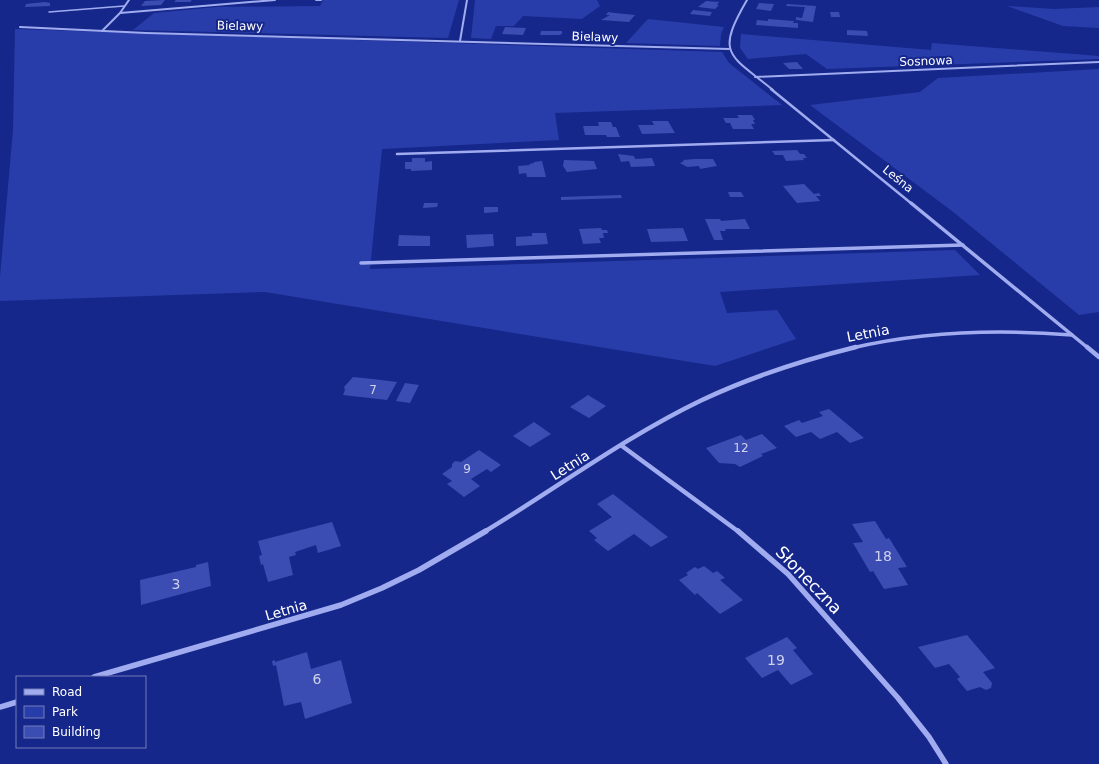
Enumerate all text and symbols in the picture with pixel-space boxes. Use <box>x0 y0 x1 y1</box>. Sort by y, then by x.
street label: Bielawy <box>217 19 263 33</box>
street label: Bielawy <box>571 29 619 45</box>
street label: Sosnowa <box>899 53 953 69</box>
street label: Leśna <box>880 163 916 195</box>
street label: Letnia <box>845 321 891 345</box>
house number: 7 <box>369 383 377 397</box>
house number: 12 <box>733 441 749 455</box>
street label: Letnia <box>548 447 592 483</box>
house number: 9 <box>463 462 471 476</box>
street label: Słoneczna <box>772 542 846 618</box>
house number: 18 <box>874 548 892 564</box>
house number: 3 <box>172 576 180 592</box>
street label: Letnia <box>263 596 309 624</box>
house number: 19 <box>767 652 785 668</box>
house number: 6 <box>313 671 322 687</box>
legend <box>16 676 146 748</box>
text: Road <box>52 685 82 699</box>
text: Park <box>52 705 78 719</box>
text: Building <box>52 725 101 739</box>

